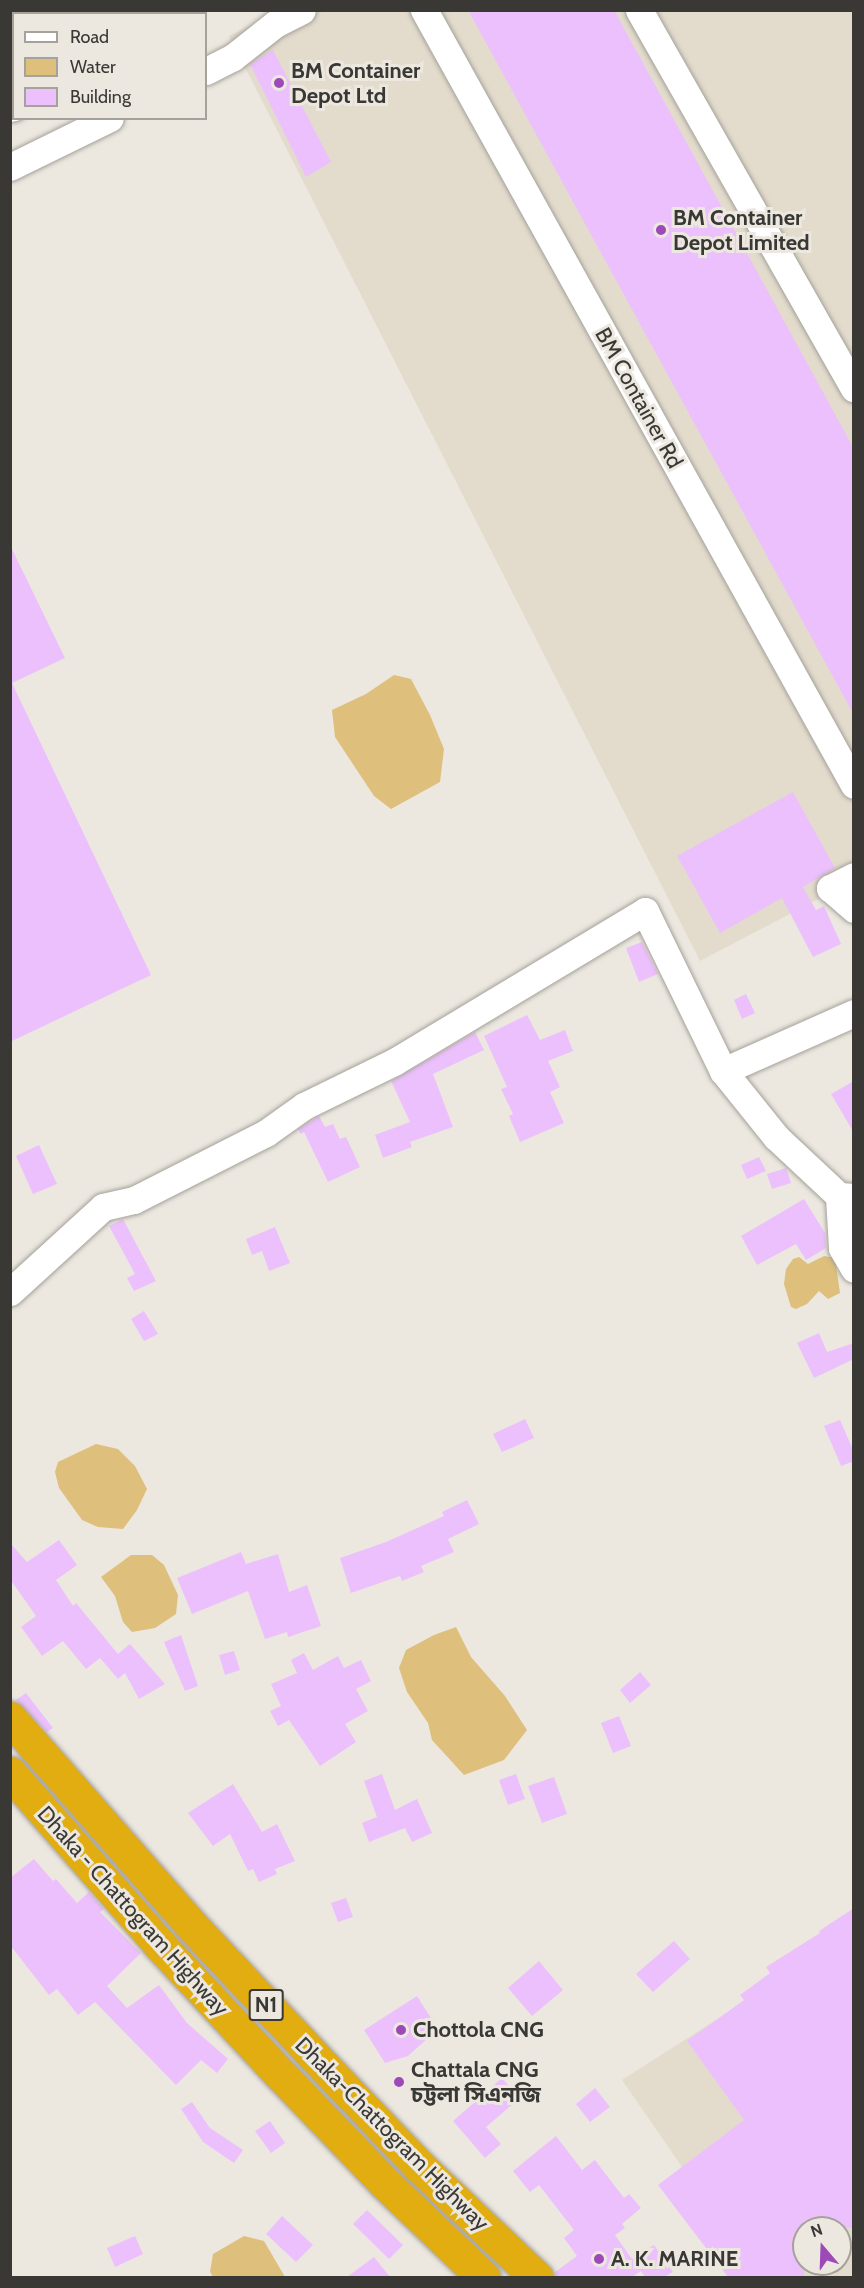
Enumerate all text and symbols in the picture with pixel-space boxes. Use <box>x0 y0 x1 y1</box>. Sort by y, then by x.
legend <box>12 12 207 120</box>
text: Road <box>70 26 109 48</box>
text: Water <box>70 56 116 78</box>
place label: BM Container Depot Ltd <box>291 57 420 108</box>
marker: BM Container Depot Ltd <box>272 76 286 90</box>
text: Building <box>70 86 131 108</box>
place label: BM Container Depot Limited <box>673 204 810 255</box>
marker: BM Container Depot Limited <box>654 223 668 237</box>
street label: BM Container Rd <box>590 323 688 473</box>
street label: Dhaka - Chattogram Highway <box>32 1801 234 2021</box>
road number: N1 <box>248 1987 284 2023</box>
place label: Chottola CNG <box>413 2017 544 2043</box>
marker: Chottola CNG <box>394 2023 408 2037</box>
street label: Dhaka-Chattogram Highway <box>290 2032 494 2236</box>
place label: Chattala CNG চট্টলা সিএনজি <box>411 2056 541 2108</box>
marker: Chattala CNG চট্টলা সিএনজি <box>392 2075 406 2089</box>
north arrow <box>792 2216 852 2276</box>
text: N <box>808 2220 825 2241</box>
place label: A. K. MARINE <box>611 2246 738 2272</box>
marker: A. K. MARINE <box>592 2252 606 2266</box>

